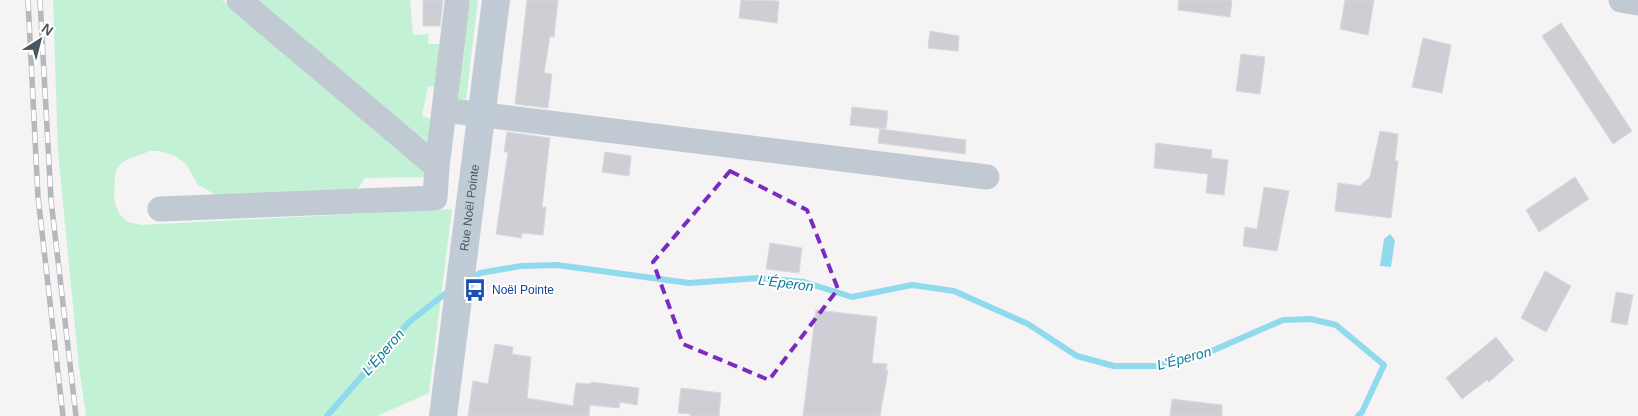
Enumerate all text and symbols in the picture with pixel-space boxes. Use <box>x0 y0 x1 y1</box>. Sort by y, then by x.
north arrow <box>15 15 65 65</box>
text: N <box>39 20 56 39</box>
street label: Rue Noël Pointe <box>457 163 482 252</box>
water label: L'Éperon <box>757 272 815 294</box>
bus stop icon: Noël Pointe <box>462 277 488 303</box>
place label: Noël Pointe <box>492 283 554 297</box>
water label: L'Éperon <box>359 326 407 378</box>
water label: L'Éperon <box>1155 343 1213 373</box>

